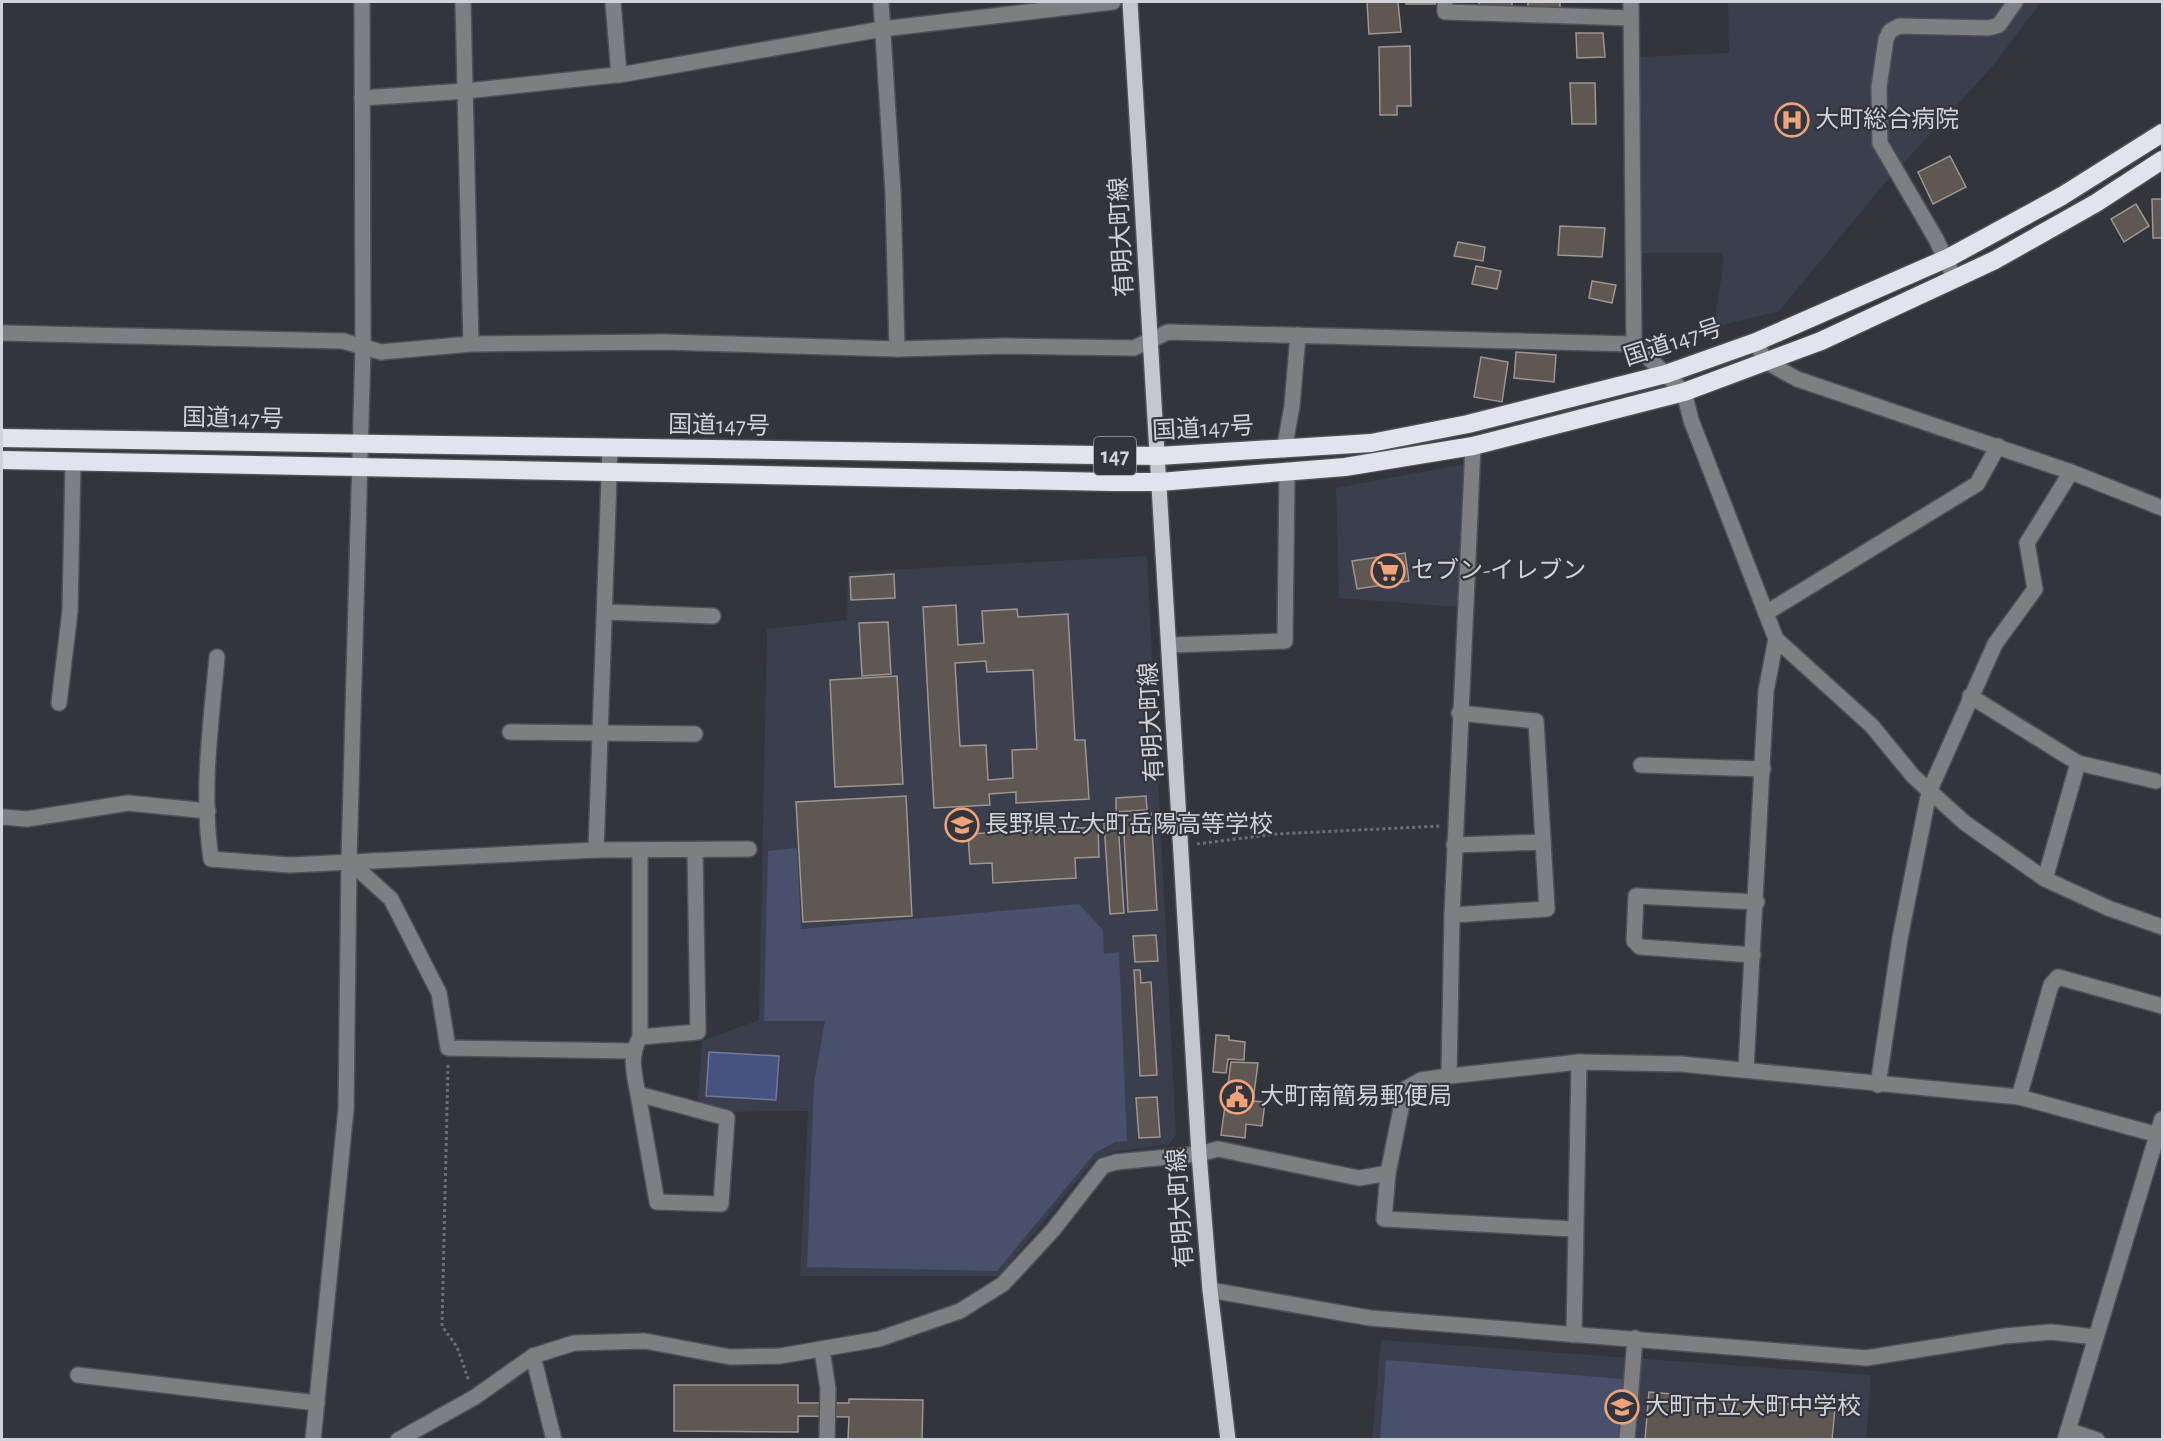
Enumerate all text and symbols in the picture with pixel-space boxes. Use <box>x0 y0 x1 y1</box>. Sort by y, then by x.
hospital icon: 大町総合病院 <box>1774 102 1810 138</box>
place label: 大町総合病院 <box>1815 106 1959 132</box>
street label: 有明大町線 <box>1105 176 1137 298</box>
street label: 国道147号 <box>1620 314 1725 370</box>
street label: 国道147号 <box>182 404 284 432</box>
street label: 国道147号 <box>668 411 770 439</box>
street label: 国道147号 <box>1151 412 1254 444</box>
road number: 147 <box>1094 437 1136 475</box>
supermarket icon: セブン-イレブン <box>1370 553 1406 589</box>
place label: セブン-イレブン <box>1411 557 1586 583</box>
street label: 有明大町線 <box>1135 661 1167 783</box>
school or university icon: 長野県立大町岳陽高等学校 <box>944 807 980 843</box>
place label: 長野県立大町岳陽高等学校 <box>985 811 1273 837</box>
public building icon: 大町南簡易郵便局 <box>1219 1079 1255 1115</box>
place label: 大町南簡易郵便局 <box>1260 1083 1452 1109</box>
street label: 有明大町線 <box>1163 1147 1197 1269</box>
school or university icon: 大町市立大町中学校 <box>1604 1389 1640 1425</box>
place label: 大町市立大町中学校 <box>1645 1393 1861 1419</box>

